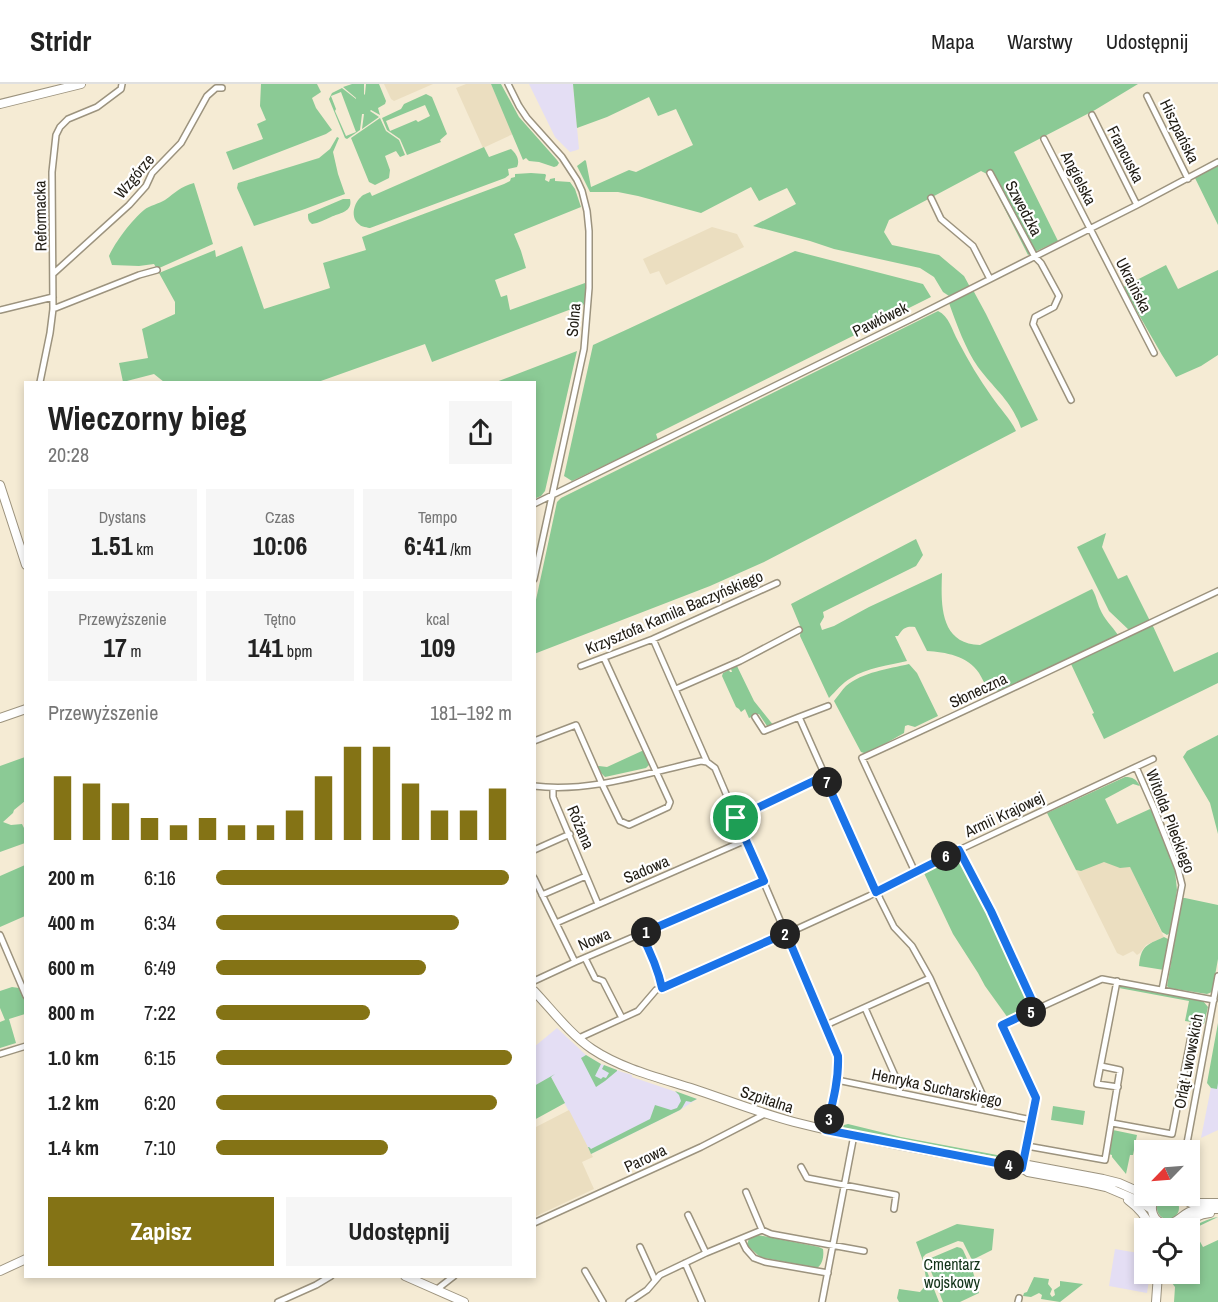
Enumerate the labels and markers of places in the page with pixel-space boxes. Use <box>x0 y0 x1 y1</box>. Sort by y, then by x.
pin: 7 <box>812 767 842 797</box>
pin <box>710 792 761 843</box>
pin: 6 <box>931 841 961 871</box>
pin: 1 <box>631 917 661 947</box>
pin: 2 <box>770 919 800 949</box>
pin: 5 <box>1016 997 1046 1027</box>
pin: 3 <box>814 1104 844 1134</box>
pin: 4 <box>994 1150 1024 1180</box>

